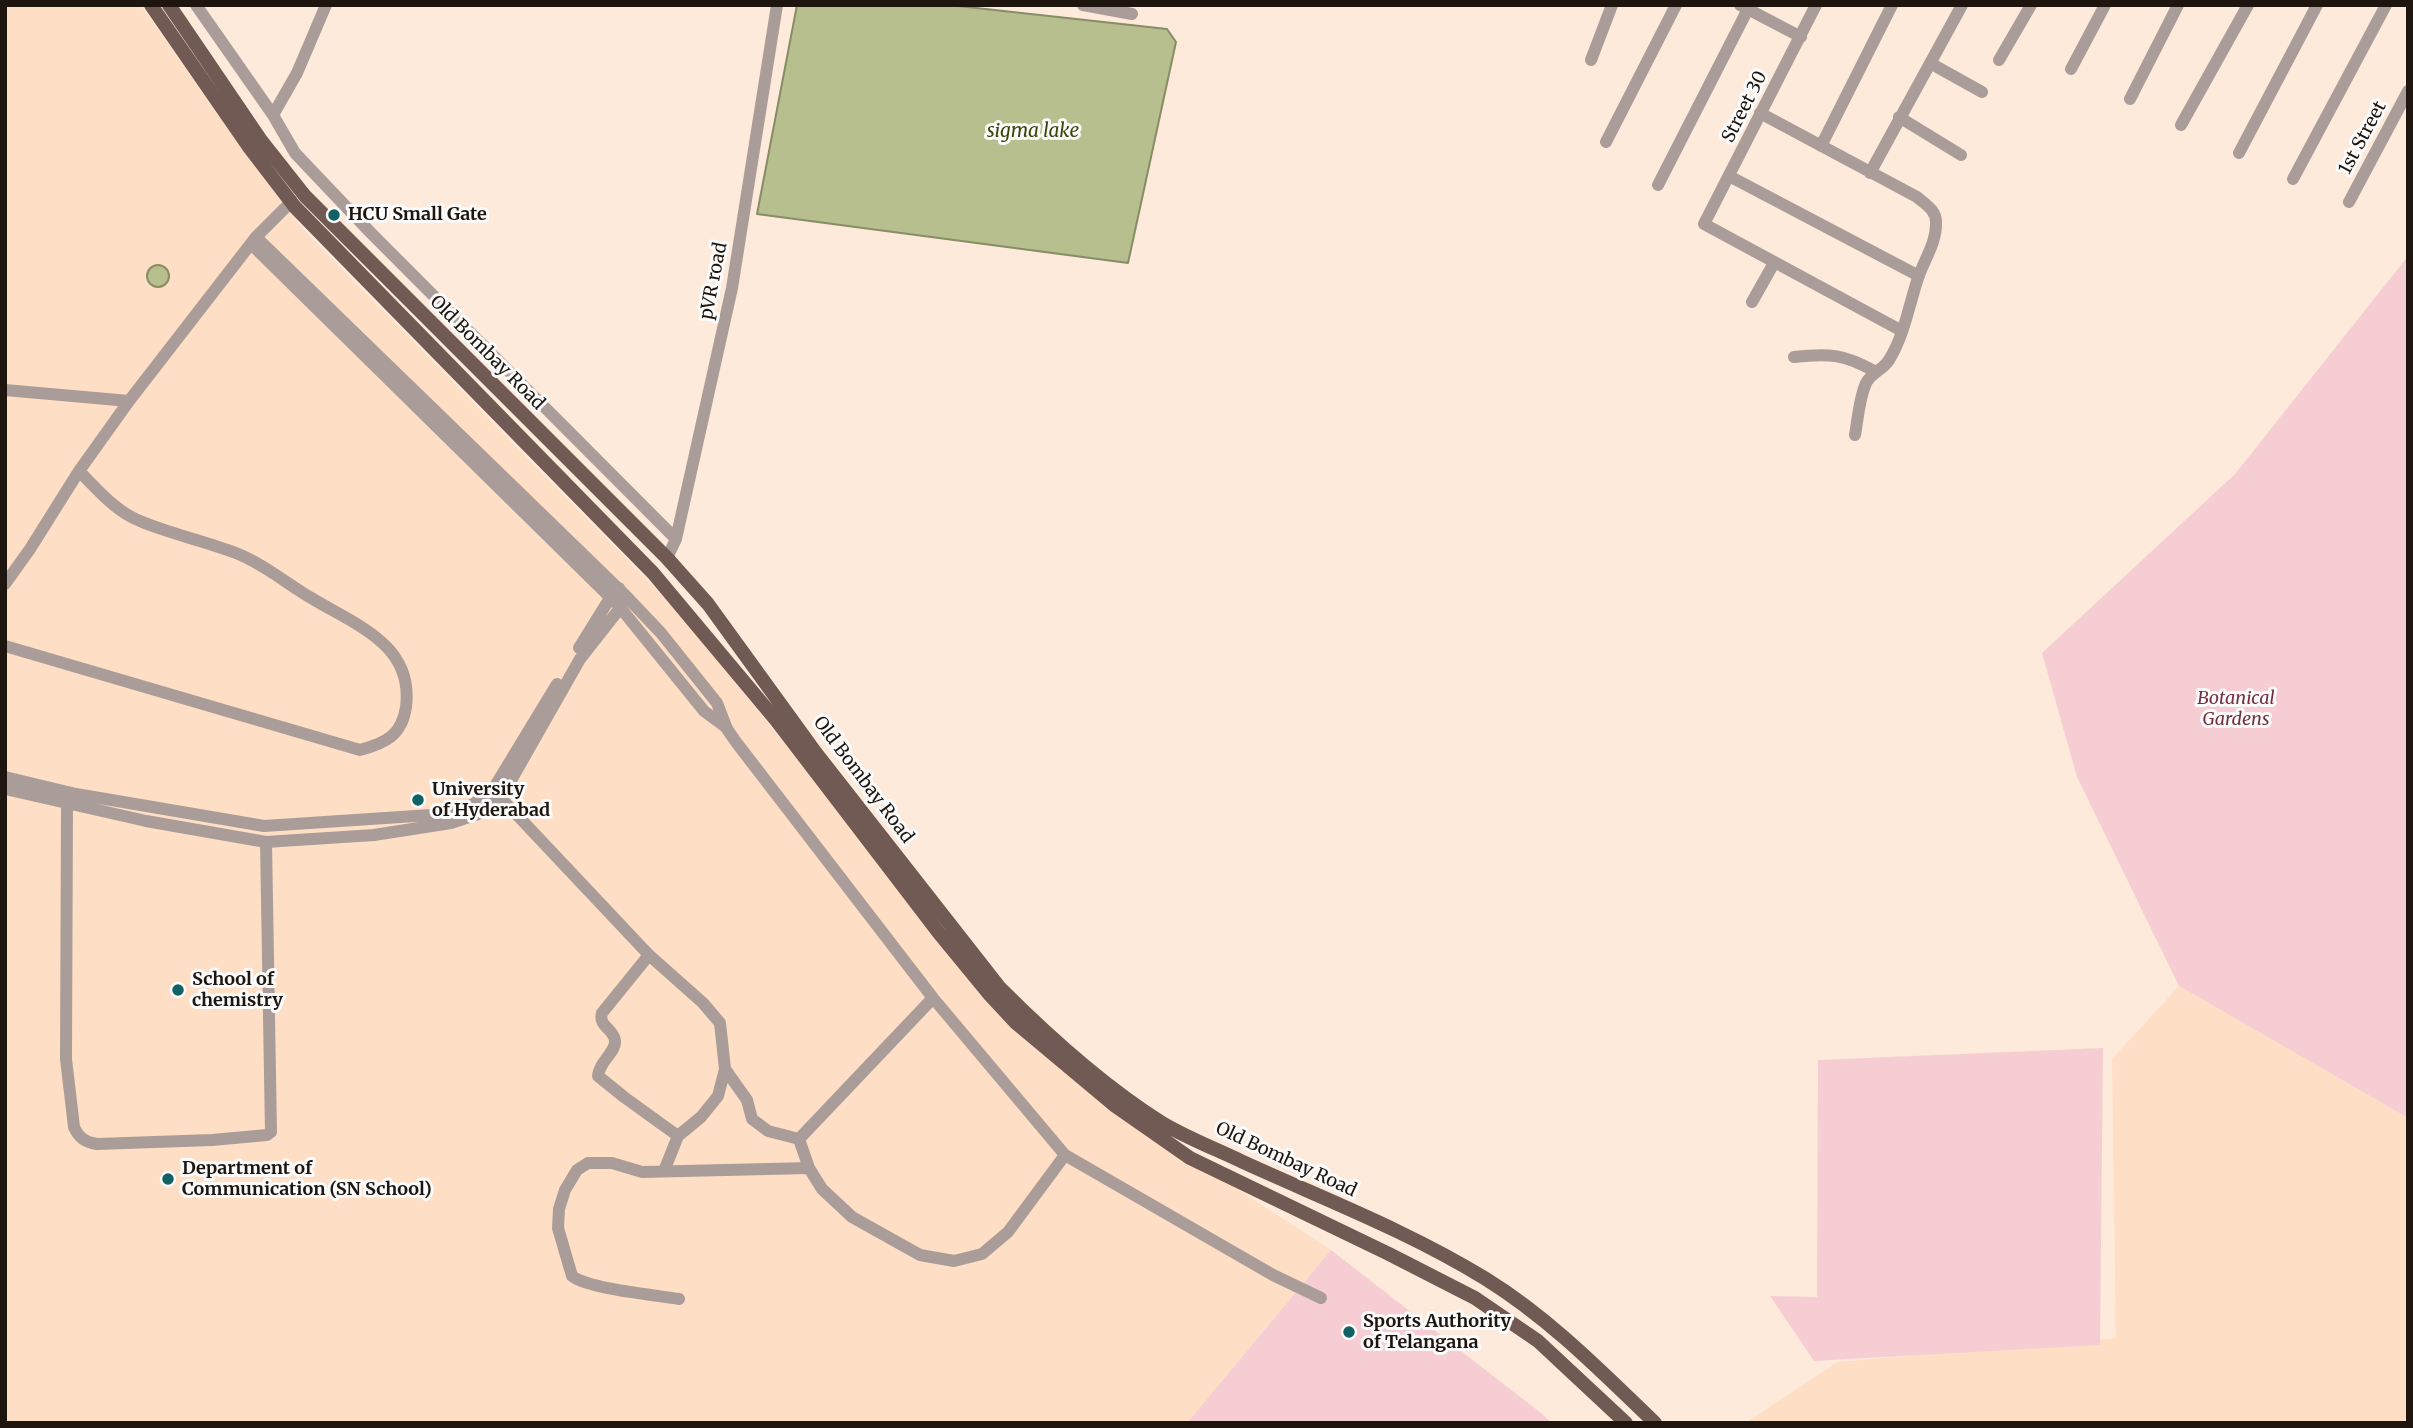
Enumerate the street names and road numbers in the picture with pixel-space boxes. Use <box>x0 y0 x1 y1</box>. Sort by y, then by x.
street label: Street 30 <box>1718 68 1772 146</box>
street label: 1st Street <box>2335 98 2391 178</box>
street label: pVR road <box>696 241 732 321</box>
street label: Old Bombay Road <box>425 291 549 415</box>
street label: Old Bombay Road <box>808 712 918 848</box>
street label: Old Bombay Road <box>1212 1118 1360 1202</box>

